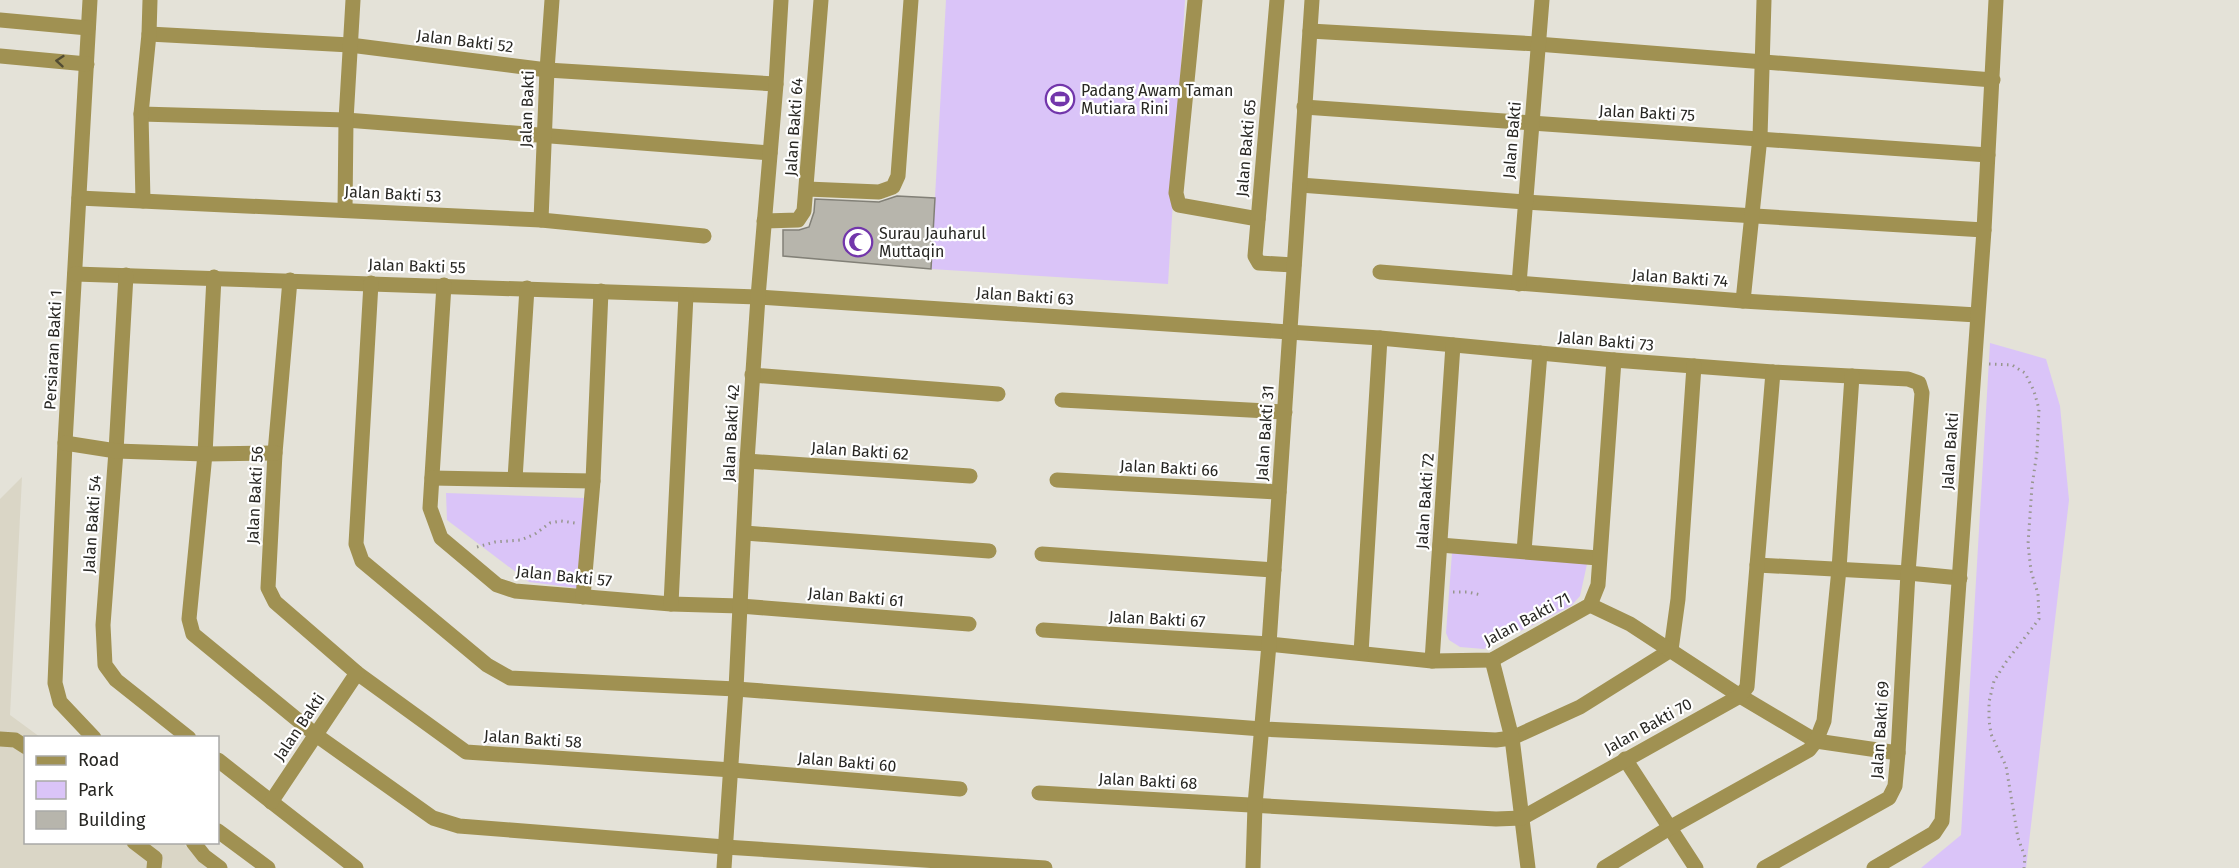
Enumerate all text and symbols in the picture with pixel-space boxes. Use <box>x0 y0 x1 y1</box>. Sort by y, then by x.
street label: Jalan Bakti 52 <box>416 26 514 56</box>
one-way arrow <box>55 55 64 68</box>
street label: Jalan Bakti <box>516 70 538 148</box>
street label: Jalan Bakti 64 <box>781 77 807 177</box>
place label: Padang Awam Taman Mutiara Rini <box>1081 81 1233 118</box>
sports icon: Padang Awam Taman Mutiara Rini <box>1044 83 1076 115</box>
street label: Jalan Bakti 65 <box>1232 98 1260 198</box>
street label: Jalan Bakti <box>1499 101 1525 179</box>
street label: Jalan Bakti 75 <box>1598 101 1696 125</box>
street label: Jalan Bakti 53 <box>344 182 442 206</box>
place label: Surau Jauharul Muttaqin <box>879 224 986 261</box>
mosque icon: Surau Jauharul Muttaqin <box>842 226 874 258</box>
street label: Jalan Bakti 55 <box>368 255 466 277</box>
street label: Jalan Bakti 74 <box>1631 265 1729 291</box>
street label: Jalan Bakti 63 <box>976 283 1074 309</box>
street label: Persiaran Bakti 1 <box>40 289 66 411</box>
street label: Jalan Bakti 73 <box>1557 327 1655 355</box>
street label: Jalan Bakti 42 <box>719 384 743 482</box>
street label: Jalan Bakti 31 <box>1252 384 1278 482</box>
street label: Jalan Bakti <box>1938 412 1962 490</box>
street label: Jalan Bakti 62 <box>811 438 910 464</box>
street label: Jalan Bakti 56 <box>243 446 267 544</box>
street label: Jalan Bakti 72 <box>1412 452 1438 550</box>
street label: Jalan Bakti 66 <box>1119 456 1219 480</box>
street label: Jalan Bakti 54 <box>79 474 105 574</box>
street label: Jalan Bakti 57 <box>515 562 613 590</box>
street label: Jalan Bakti 61 <box>807 583 905 611</box>
street label: Jalan Bakti 71 <box>1480 588 1574 650</box>
street label: Jalan Bakti 67 <box>1108 607 1206 631</box>
street label: Jalan Bakti 69 <box>1867 680 1893 780</box>
street label: Jalan Bakti <box>270 690 328 764</box>
street label: Jalan Bakti 70 <box>1601 694 1695 758</box>
street label: Jalan Bakti 58 <box>483 726 583 752</box>
legend <box>24 736 219 844</box>
street label: Jalan Bakti 60 <box>797 748 897 776</box>
text: Road <box>78 749 120 771</box>
street label: Jalan Bakti 68 <box>1098 769 1198 793</box>
text: Park <box>78 779 114 801</box>
text: Building <box>78 809 146 831</box>

